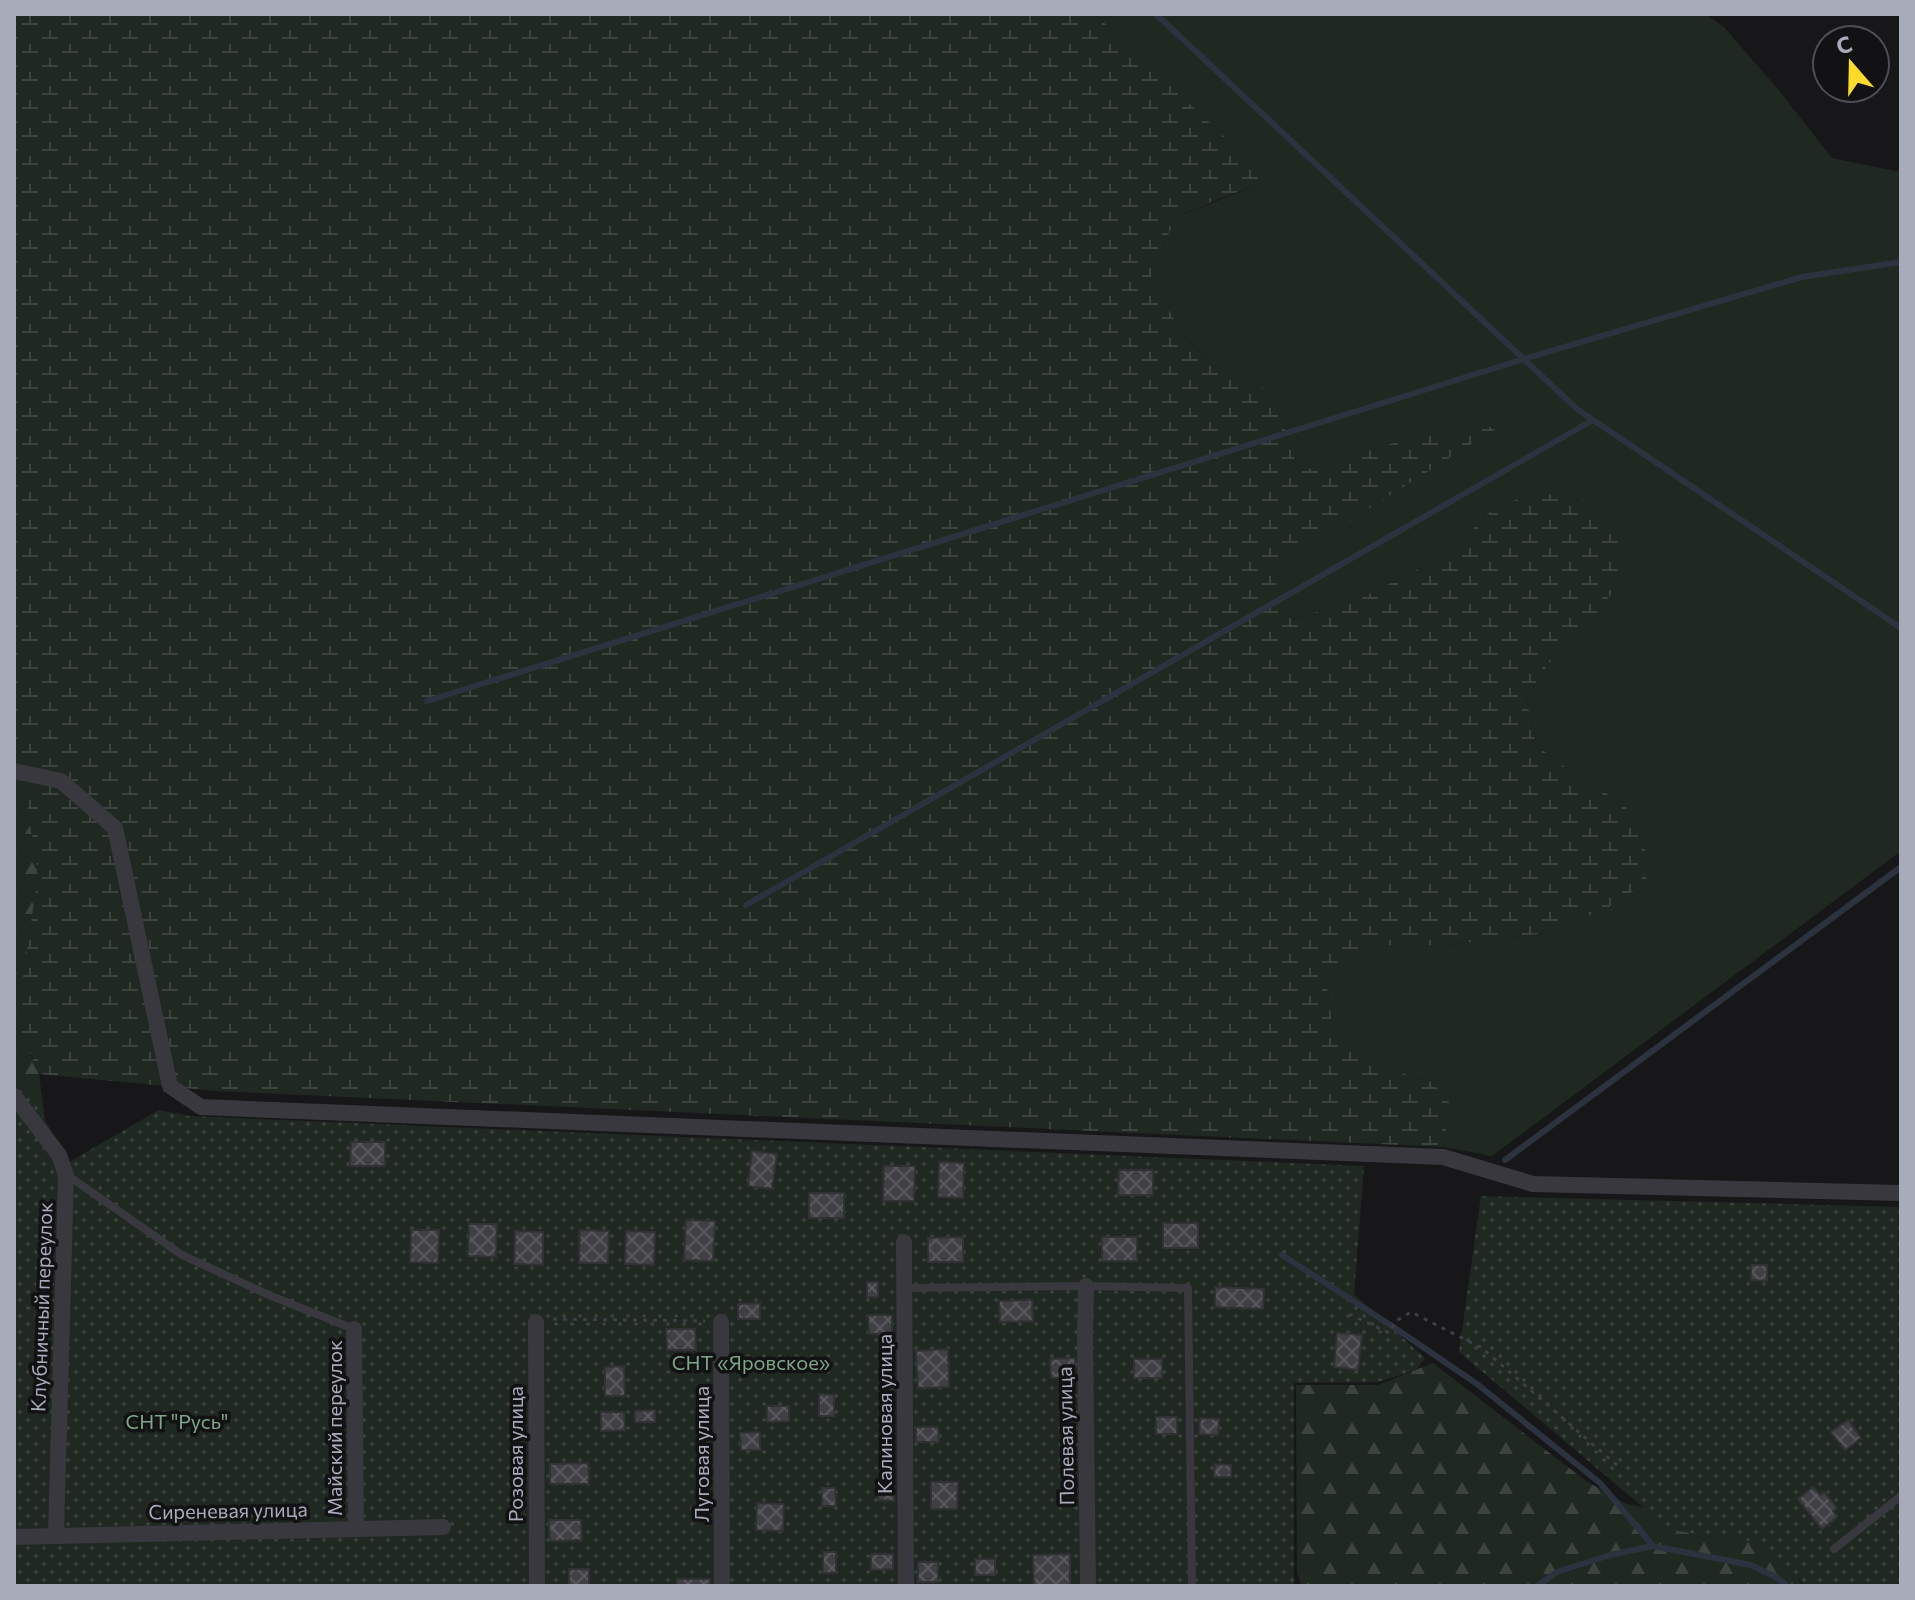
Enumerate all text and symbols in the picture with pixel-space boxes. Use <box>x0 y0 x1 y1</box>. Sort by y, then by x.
north arrow <box>1811 24 1891 104</box>
text: С <box>1832 29 1856 60</box>
street label: Клубничный переулок <box>25 1201 57 1412</box>
street label: Калиновая улица <box>872 1334 896 1494</box>
street label: Майский переулок <box>322 1340 346 1516</box>
park label: СНТ «Яровское» <box>672 1350 830 1374</box>
street label: Полевая улица <box>1052 1366 1078 1506</box>
street label: Розовая улица <box>503 1386 527 1522</box>
street label: Луговая улица <box>689 1386 713 1522</box>
park label: СНТ "Русь" <box>126 1409 228 1433</box>
street label: Сиреневая улица <box>148 1497 308 1523</box>

